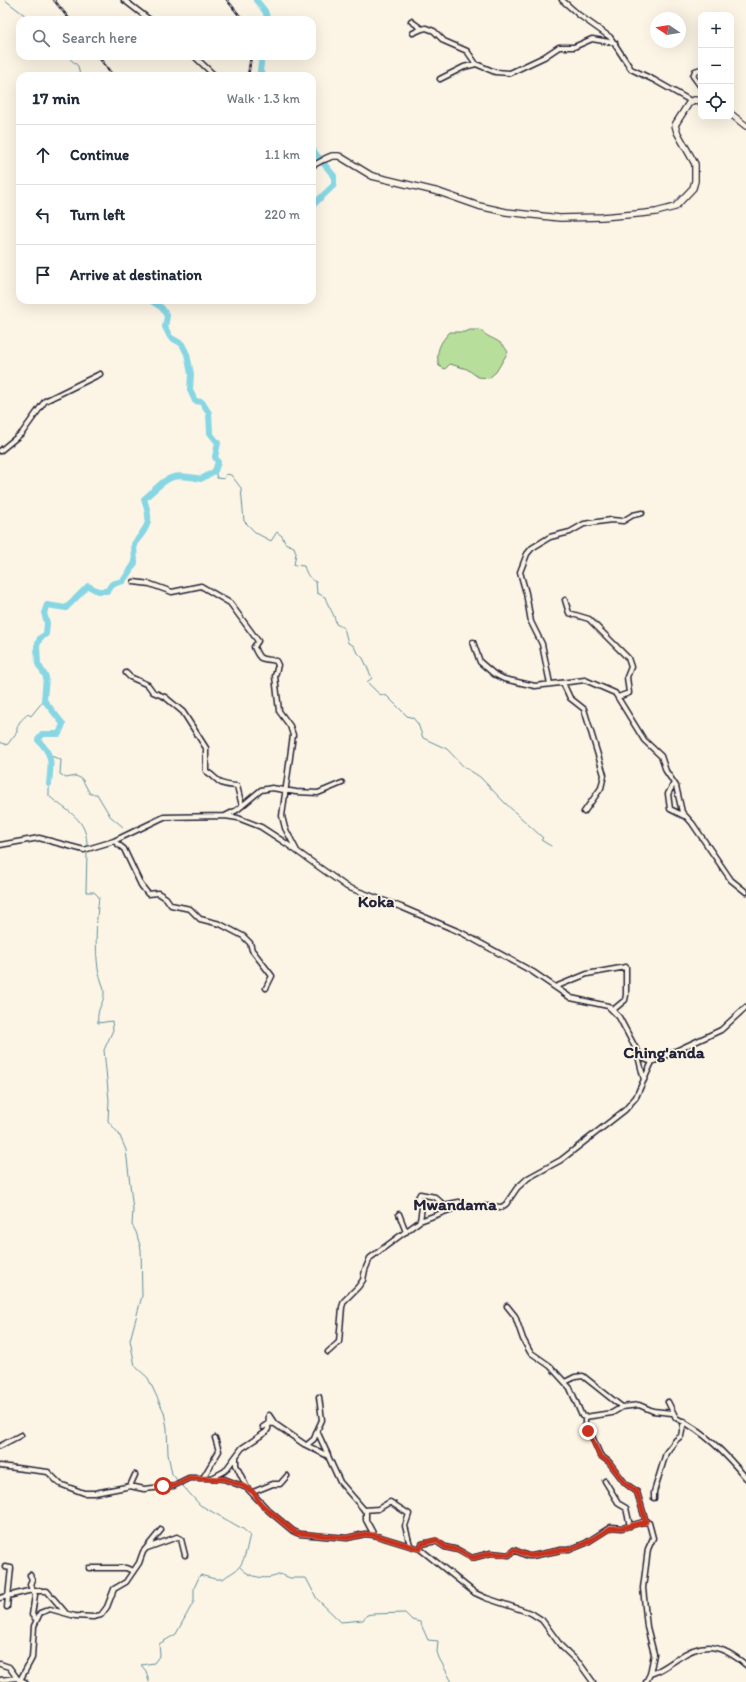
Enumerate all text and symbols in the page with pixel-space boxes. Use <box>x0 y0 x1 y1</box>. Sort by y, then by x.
north arrow <box>650 12 686 48</box>
map controls <box>698 12 734 120</box>
button: + <box>698 12 734 48</box>
search box <box>16 16 316 60</box>
icon: search <box>30 27 52 49</box>
text: Search here <box>62 29 137 47</box>
button: − <box>698 48 734 84</box>
button: locate <box>698 84 734 120</box>
text: 17 min <box>32 88 80 108</box>
text: Walk · 1.3 km <box>227 91 300 106</box>
icon: ahead <box>32 144 54 166</box>
text: Continue <box>70 146 129 164</box>
text: 1.1 km <box>265 147 300 162</box>
icon: left <box>32 204 54 226</box>
text: Turn left <box>70 206 125 224</box>
text: 220 m <box>264 207 300 222</box>
icon: arrive <box>32 264 54 286</box>
text: Arrive at destination <box>70 266 202 284</box>
district label: Koka <box>358 891 395 911</box>
district label: Ching'anda <box>623 1042 705 1063</box>
district label: Mwandama <box>413 1194 497 1214</box>
route end <box>579 1422 597 1440</box>
route start <box>154 1477 172 1495</box>

